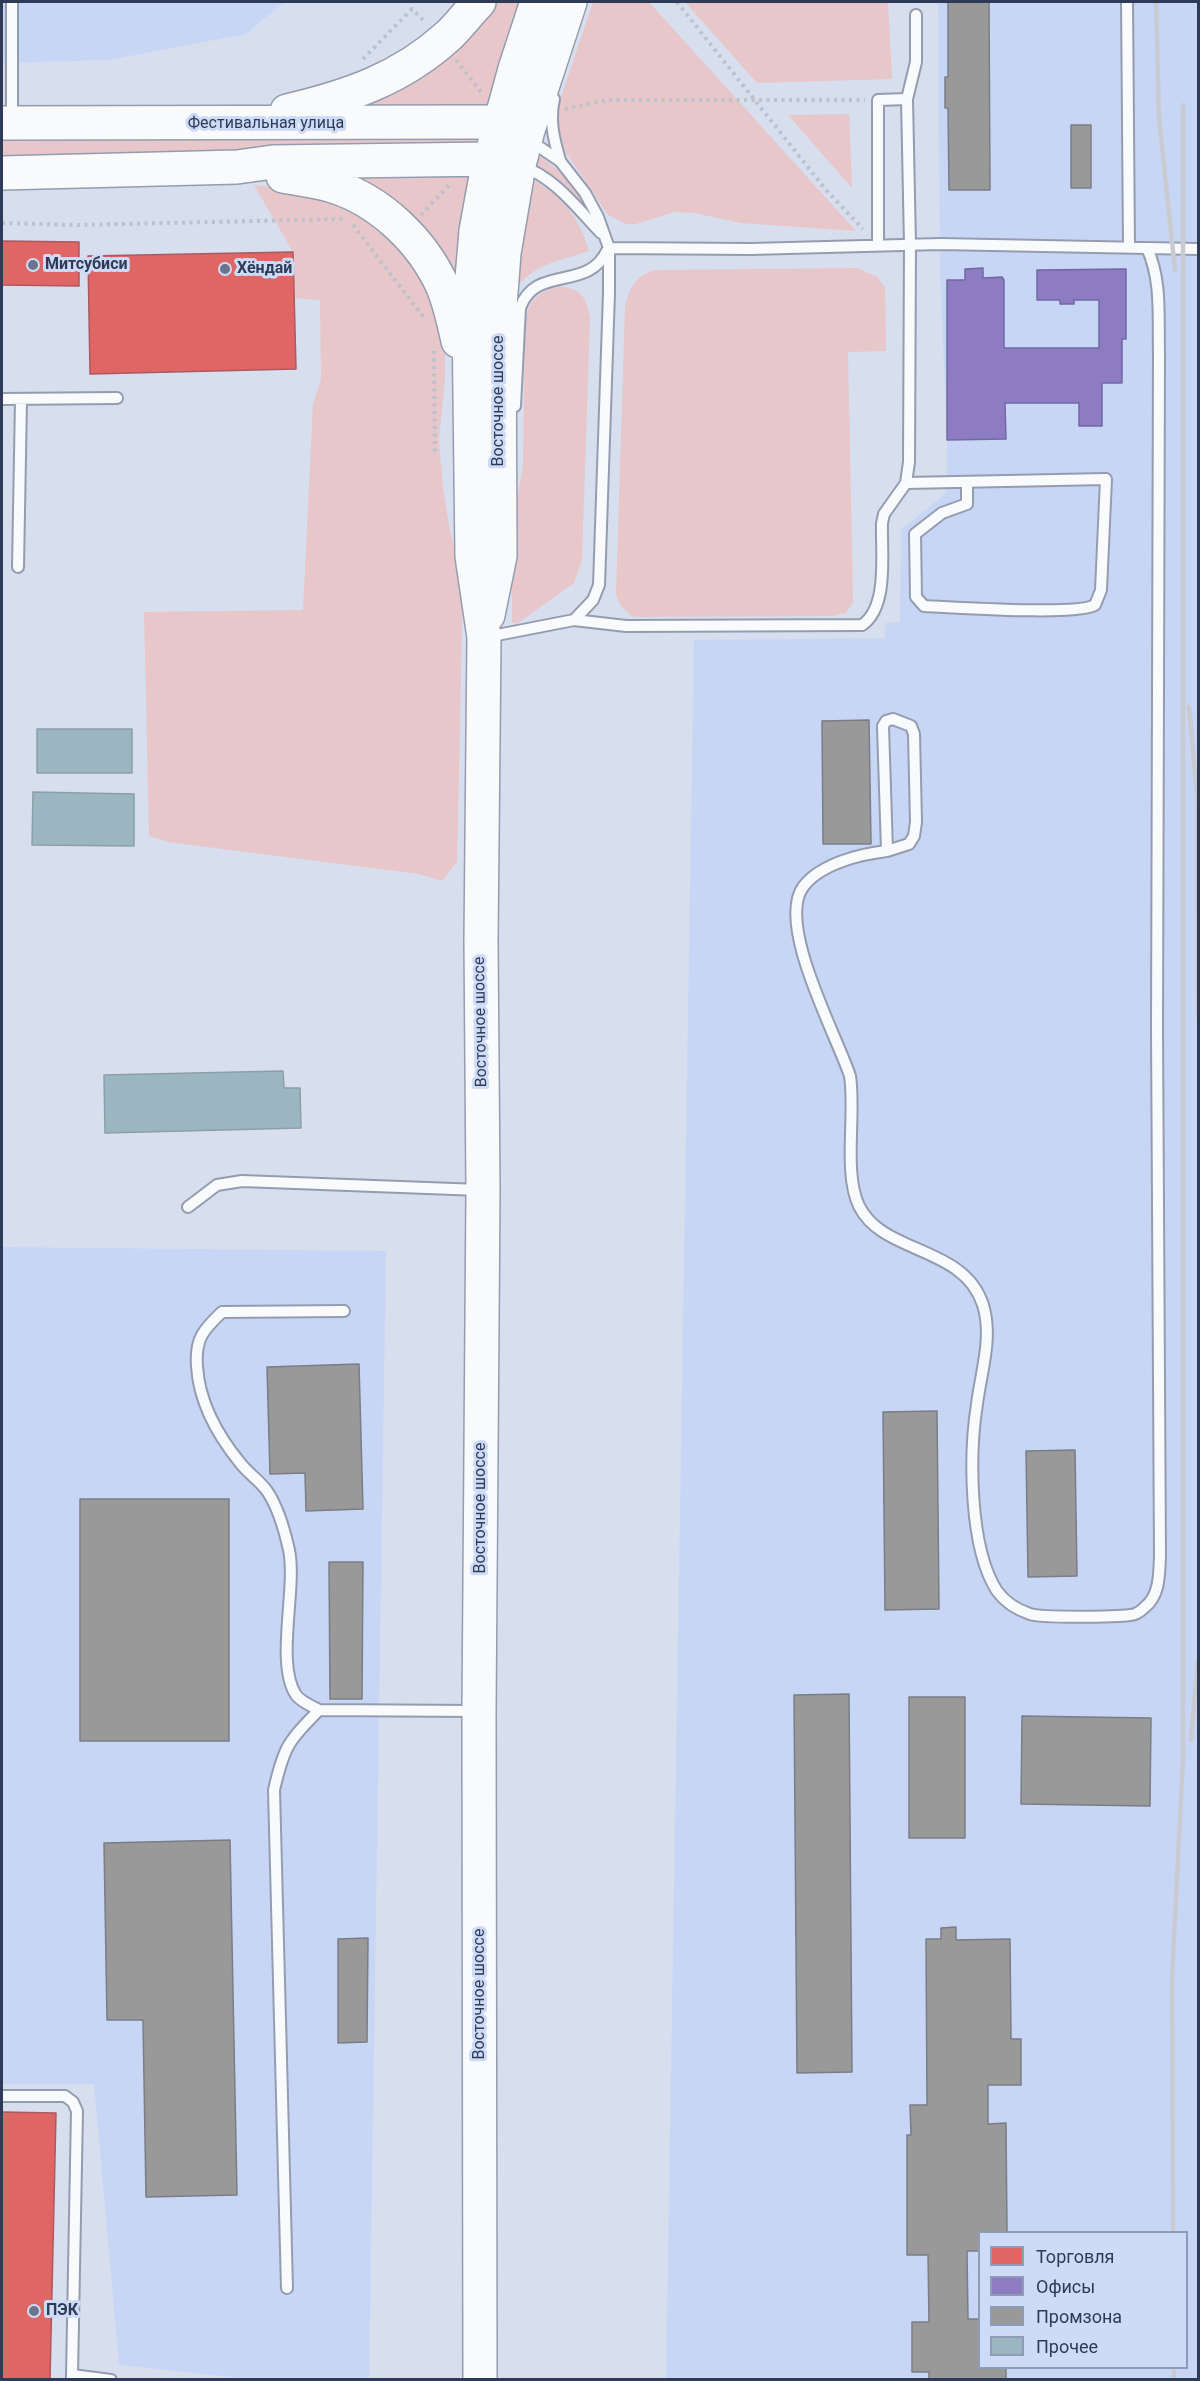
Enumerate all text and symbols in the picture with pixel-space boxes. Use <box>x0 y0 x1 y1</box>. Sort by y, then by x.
street label: Фестивальная улица <box>188 114 344 134</box>
place label: Митсубиси <box>45 255 128 275</box>
marker: Митсубиси <box>26 258 40 272</box>
place label: Хёндай <box>237 259 292 279</box>
marker: Хёндай <box>218 262 232 276</box>
street label: Восточное шоссе <box>489 336 509 466</box>
street label: Восточное шоссе <box>470 956 492 1088</box>
street label: Восточное шоссе <box>471 1443 491 1573</box>
street label: Восточное шоссе <box>470 1929 490 2059</box>
legend <box>978 2231 1188 2369</box>
text: Торговля <box>1036 2246 1114 2267</box>
text: Офисы <box>1036 2276 1095 2297</box>
place label: ПЭК <box>46 2301 78 2321</box>
marker: ПЭК <box>27 2304 41 2318</box>
text: Промзона <box>1036 2306 1122 2327</box>
text: Прочее <box>1036 2336 1098 2357</box>

